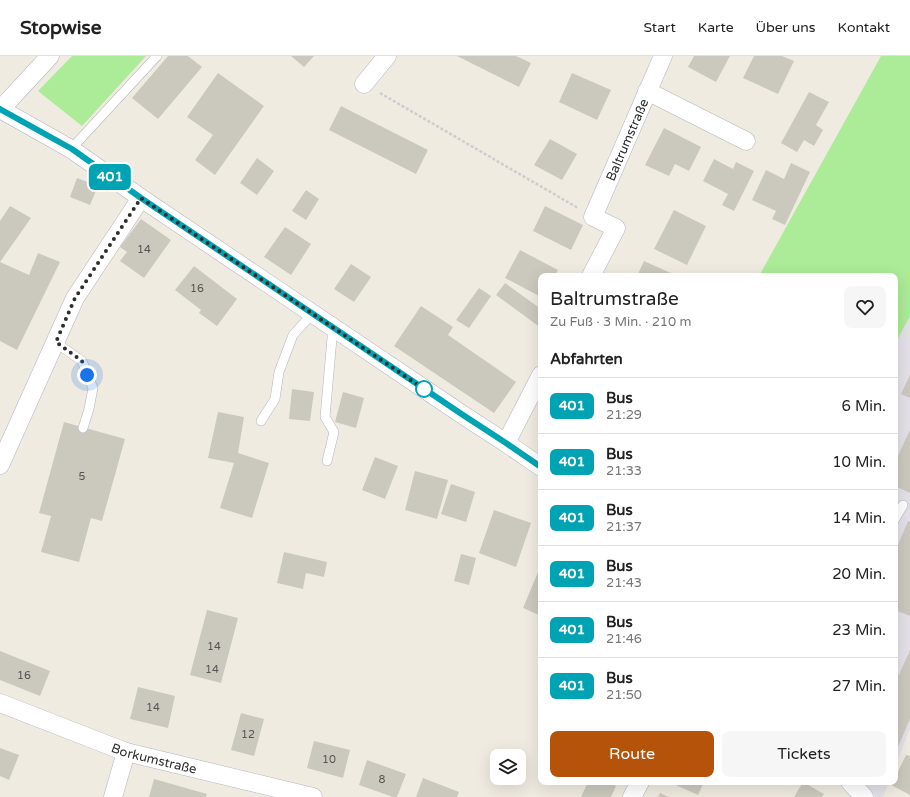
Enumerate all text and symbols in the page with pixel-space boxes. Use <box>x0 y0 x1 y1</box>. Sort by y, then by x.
text: Stopwise <box>20 17 101 39</box>
text: Start <box>644 19 676 36</box>
text: Karte <box>698 19 734 36</box>
text: Über uns <box>756 19 816 36</box>
text: Kontakt <box>838 19 890 36</box>
street label: Baltrumstraße <box>603 96 652 184</box>
line badge: 401 <box>87 164 133 190</box>
text: 401 <box>97 168 123 185</box>
house number: 14 <box>137 243 151 256</box>
house number: 16 <box>190 282 204 295</box>
button: heart <box>844 286 886 328</box>
text: Baltrumstraße <box>550 288 679 310</box>
text: Zu Fuß · 3 Min. · 210 m <box>550 314 691 330</box>
text: Abfahrten <box>550 350 623 368</box>
your location <box>77 365 97 385</box>
unlabelled marker <box>415 380 433 398</box>
text: Bus <box>606 389 633 407</box>
text: 401 <box>559 397 585 414</box>
text: 6 Min. <box>842 397 886 415</box>
text: 21:29 <box>606 407 642 423</box>
text: Bus <box>606 445 633 463</box>
text: 401 <box>559 453 585 470</box>
text: 10 Min. <box>832 453 886 471</box>
text: 21:33 <box>606 463 642 479</box>
house number: 5 <box>79 470 86 483</box>
text: Bus <box>606 501 633 519</box>
text: 401 <box>559 509 585 526</box>
text: 14 Min. <box>832 509 886 527</box>
text: 21:37 <box>606 519 642 535</box>
text: Bus <box>606 557 633 575</box>
text: 401 <box>559 565 585 582</box>
text: 20 Min. <box>832 565 886 583</box>
text: 21:43 <box>606 575 642 591</box>
text: Bus <box>606 613 633 631</box>
text: 401 <box>559 621 585 638</box>
text: 23 Min. <box>832 621 886 639</box>
text: 21:46 <box>606 631 642 647</box>
house number: 14 <box>207 640 221 653</box>
house number: 14 <box>205 663 219 676</box>
house number: 16 <box>17 669 31 682</box>
text: Bus <box>606 669 633 687</box>
text: 401 <box>559 677 585 694</box>
text: 27 Min. <box>832 677 886 695</box>
text: 21:50 <box>606 687 642 703</box>
house number: 14 <box>146 701 160 714</box>
house number: 12 <box>241 728 255 741</box>
button: Route <box>550 731 714 777</box>
button: Tickets <box>722 731 886 777</box>
street label: Borkumstraße <box>109 740 198 778</box>
map controls <box>490 749 526 785</box>
button: layers <box>490 749 526 785</box>
house number: 10 <box>322 753 336 766</box>
house number: 8 <box>379 773 386 786</box>

